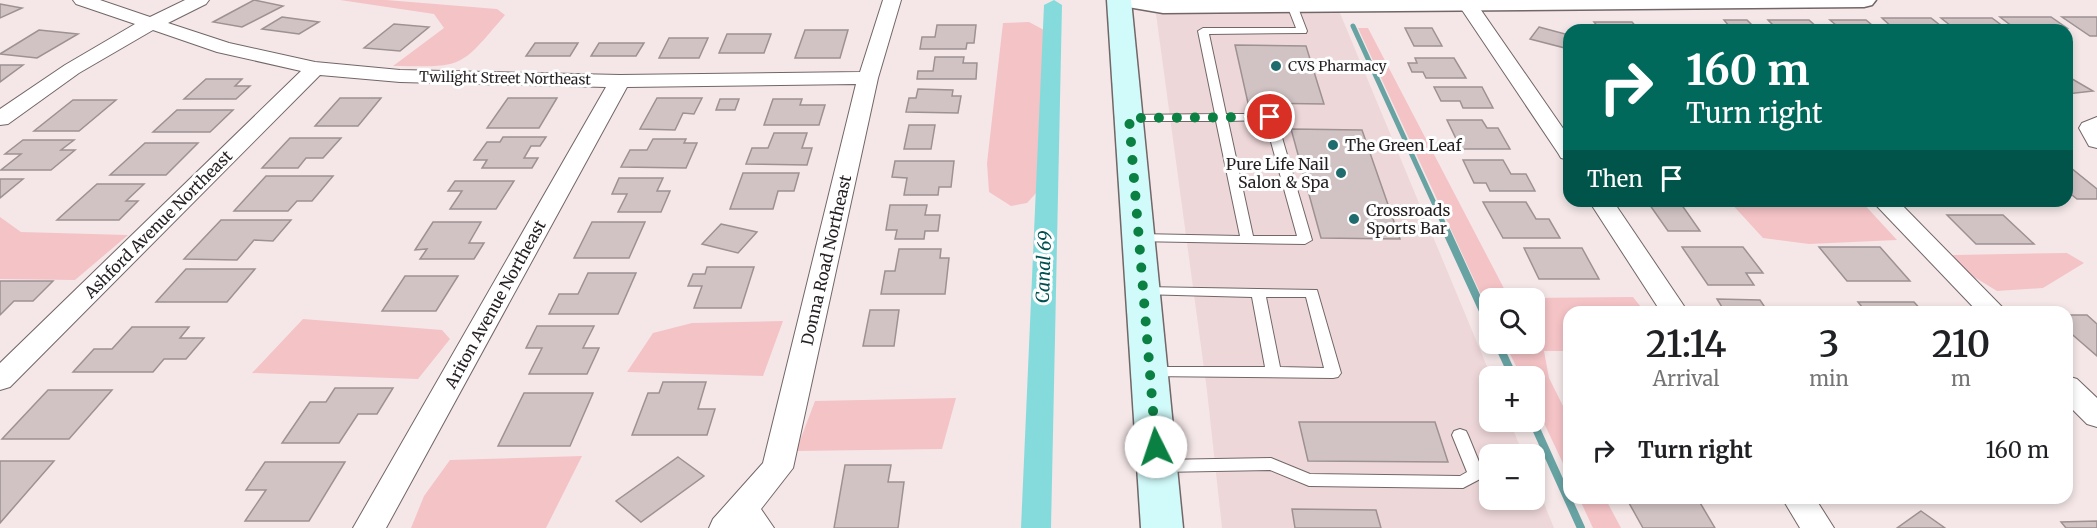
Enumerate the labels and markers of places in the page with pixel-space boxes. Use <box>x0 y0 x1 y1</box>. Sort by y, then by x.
place label: CVS Pharmacy <box>1288 57 1388 75</box>
marker: CVS Pharmacy <box>1269 59 1283 73</box>
pin <box>1244 91 1295 142</box>
place label: The Green Leaf <box>1345 135 1462 155</box>
marker: The Green Leaf <box>1326 138 1340 152</box>
place label: Pure Life Nail Salon & Spa <box>1226 154 1329 192</box>
marker: Pure Life Nail Salon & Spa <box>1334 166 1348 180</box>
place label: Crossroads Sports Bar <box>1366 200 1451 238</box>
marker: Crossroads Sports Bar <box>1347 212 1361 226</box>

